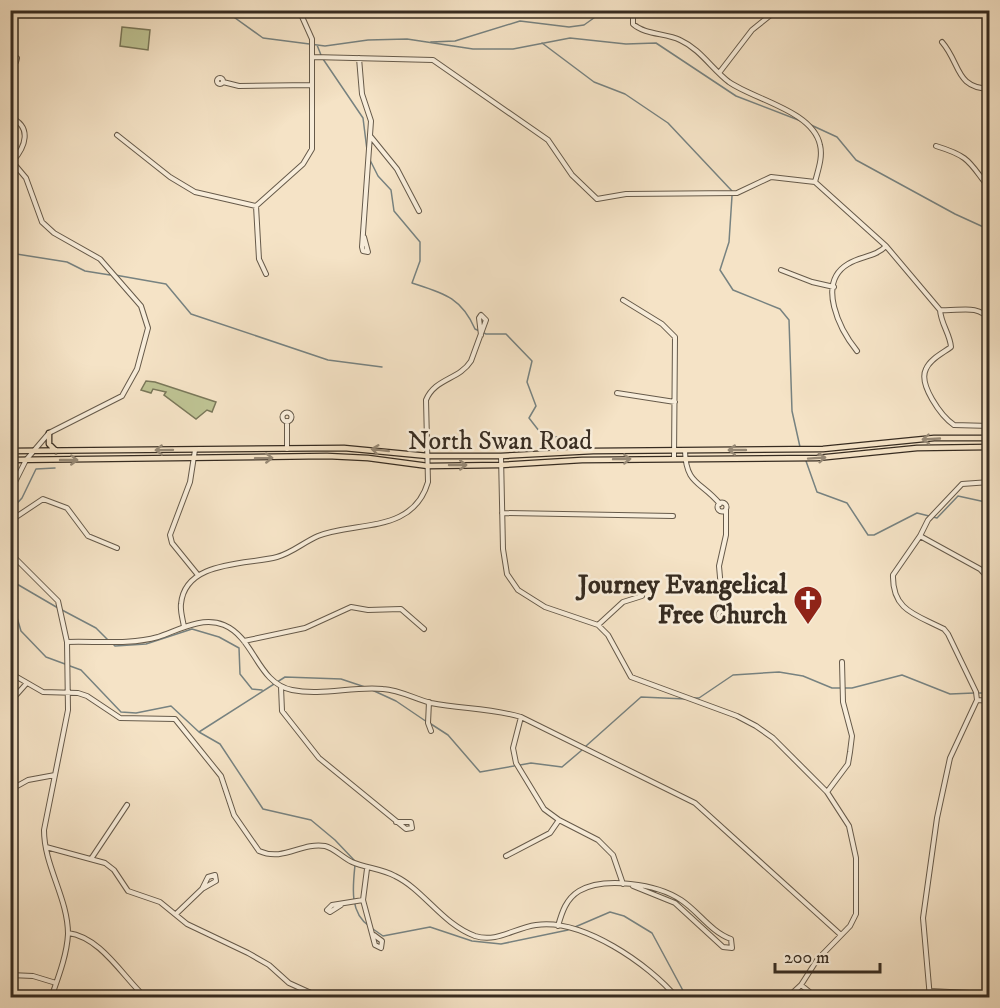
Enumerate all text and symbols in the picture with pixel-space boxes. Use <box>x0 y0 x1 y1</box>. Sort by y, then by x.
street label: North Swan Road <box>408 425 592 458</box>
one-way arrow <box>922 433 942 444</box>
one-way arrow <box>154 444 174 456</box>
one-way arrow <box>727 444 747 456</box>
one-way arrow <box>370 445 390 456</box>
one-way arrow <box>253 452 273 463</box>
one-way arrow <box>807 452 827 463</box>
one-way arrow <box>58 454 78 466</box>
one-way arrow <box>612 454 632 465</box>
one-way arrow <box>448 460 468 471</box>
place label: Journey Evangelical Free Church <box>575 569 788 632</box>
church icon: Journey Evangelical Free Church <box>792 584 824 626</box>
scale bar <box>775 936 880 974</box>
text: 200 m <box>784 947 830 969</box>

